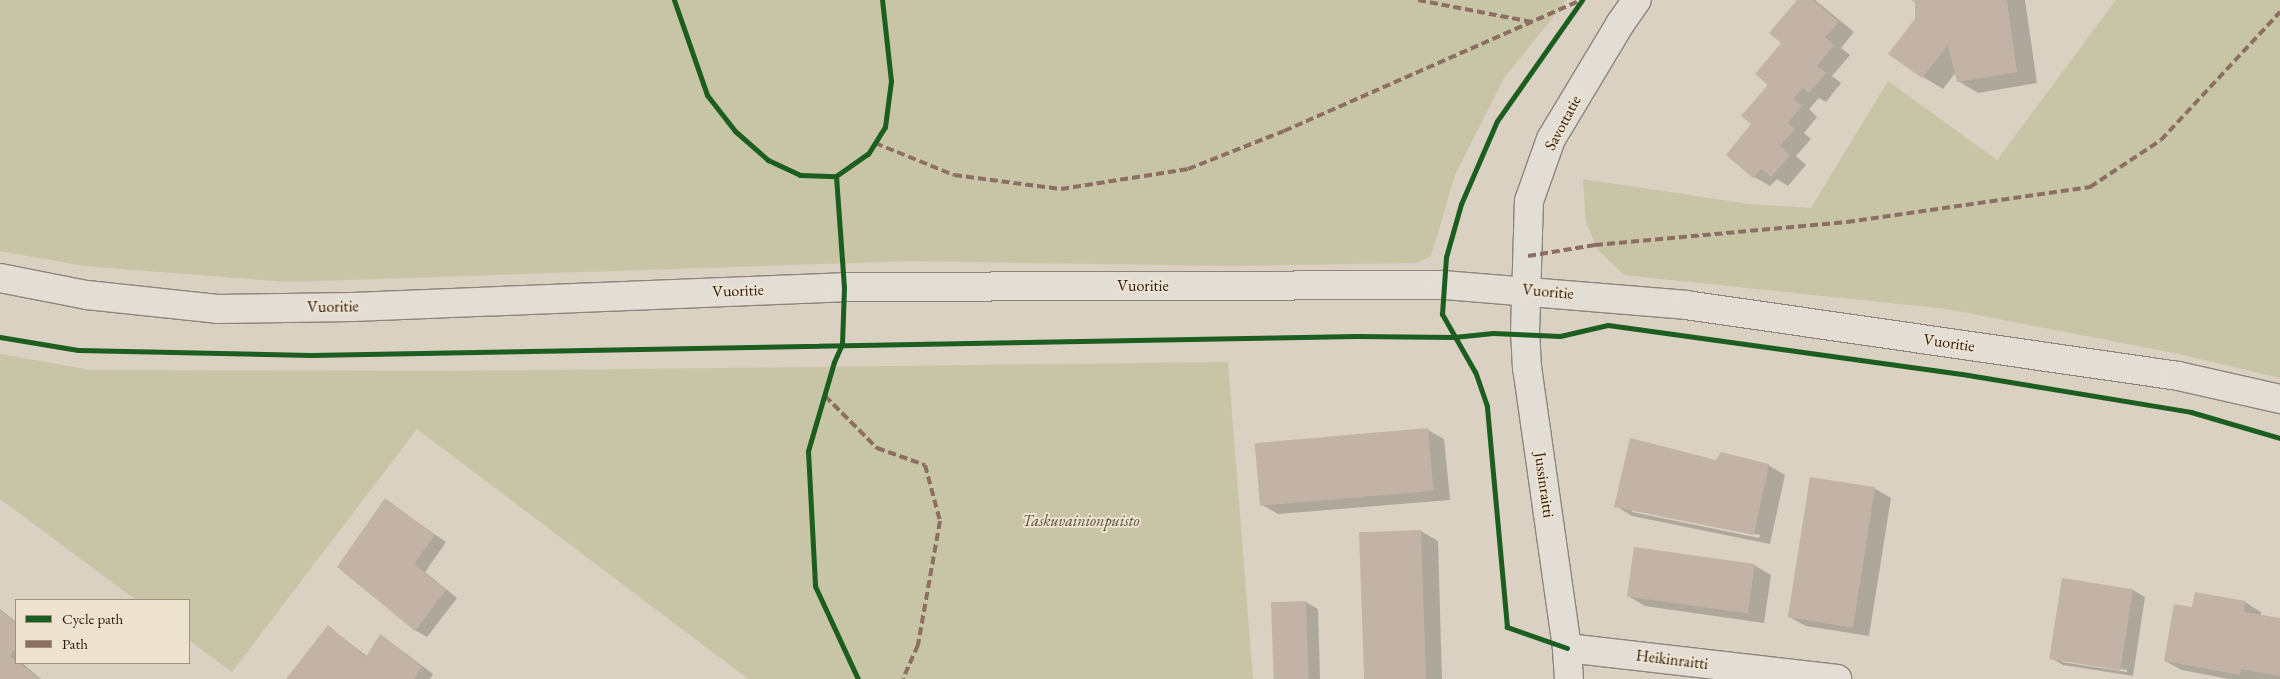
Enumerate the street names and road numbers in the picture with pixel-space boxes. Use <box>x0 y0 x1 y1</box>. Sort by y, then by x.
street label: Savottatie <box>1541 92 1585 154</box>
street label: Vuoritie <box>1117 276 1169 296</box>
street label: Vuoritie <box>1521 280 1575 304</box>
street label: Vuoritie <box>712 281 764 301</box>
street label: Vuoritie <box>307 297 359 317</box>
street label: Vuoritie <box>1922 330 1976 356</box>
street label: Jussinraitti <box>1530 451 1558 519</box>
street label: Heikinraitti <box>1635 646 1709 674</box>

